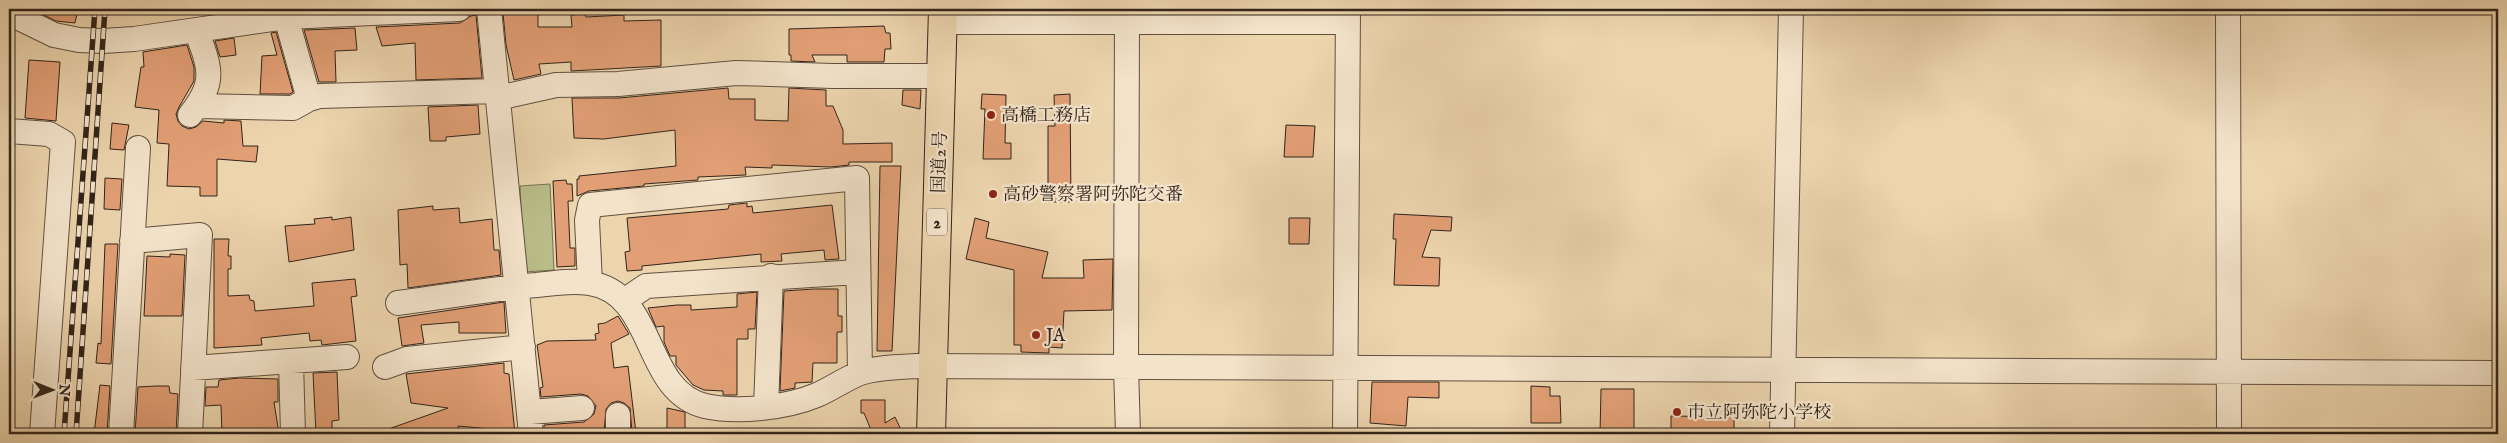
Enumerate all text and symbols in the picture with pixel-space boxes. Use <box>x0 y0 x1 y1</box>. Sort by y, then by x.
place label: 高橋工務店 <box>1001 105 1091 128</box>
marker: 高橋工務店 <box>985 109 997 121</box>
street label: 国道2号 <box>928 130 953 194</box>
place label: 高砂警察署阿弥陀交番 <box>1003 184 1183 207</box>
marker: 高砂警察署阿弥陀交番 <box>987 188 999 200</box>
road number: 2 <box>927 208 947 236</box>
place label: JA <box>1044 325 1066 348</box>
marker: JA <box>1030 329 1042 341</box>
north arrow <box>28 366 78 416</box>
text: N <box>55 383 73 396</box>
place label: 市立阿弥陀小学校 <box>1687 402 1831 425</box>
marker: 市立阿弥陀小学校 <box>1671 406 1683 418</box>

